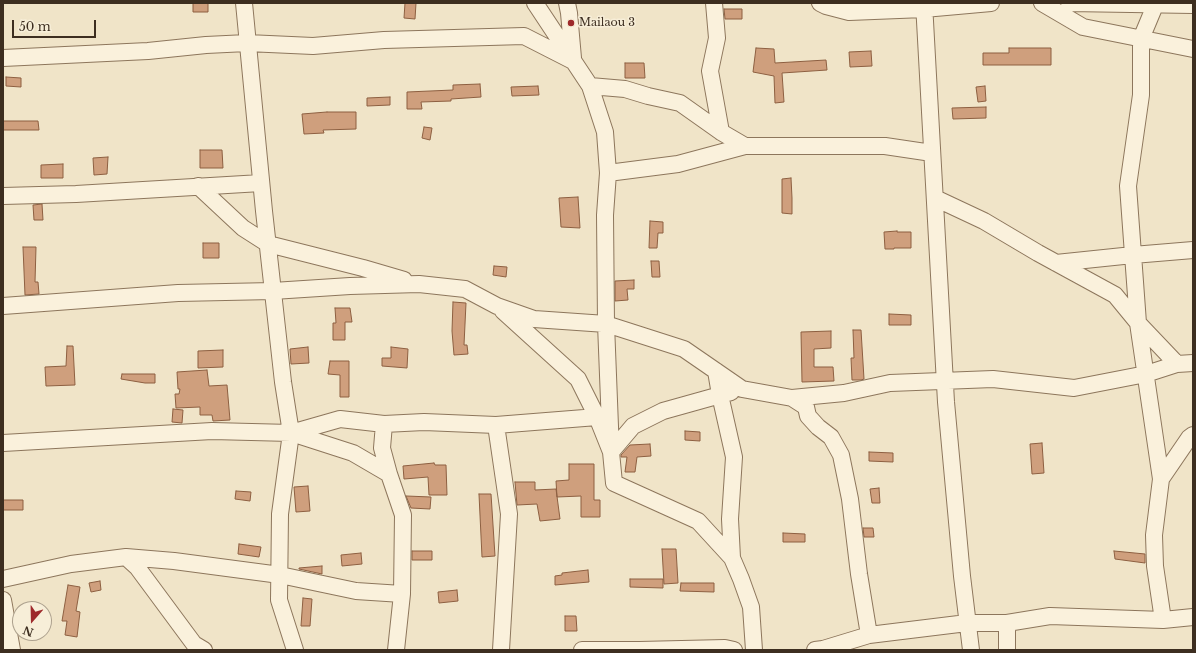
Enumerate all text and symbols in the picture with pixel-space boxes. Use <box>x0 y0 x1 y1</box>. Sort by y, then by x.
scale bar <box>14 12 98 38</box>
place label: Mailaou 3 <box>579 16 635 30</box>
marker: Mailaou 3 <box>566 18 576 28</box>
text: 50 m <box>19 19 51 34</box>
north arrow <box>12 601 52 641</box>
text: N <box>21 623 35 640</box>

